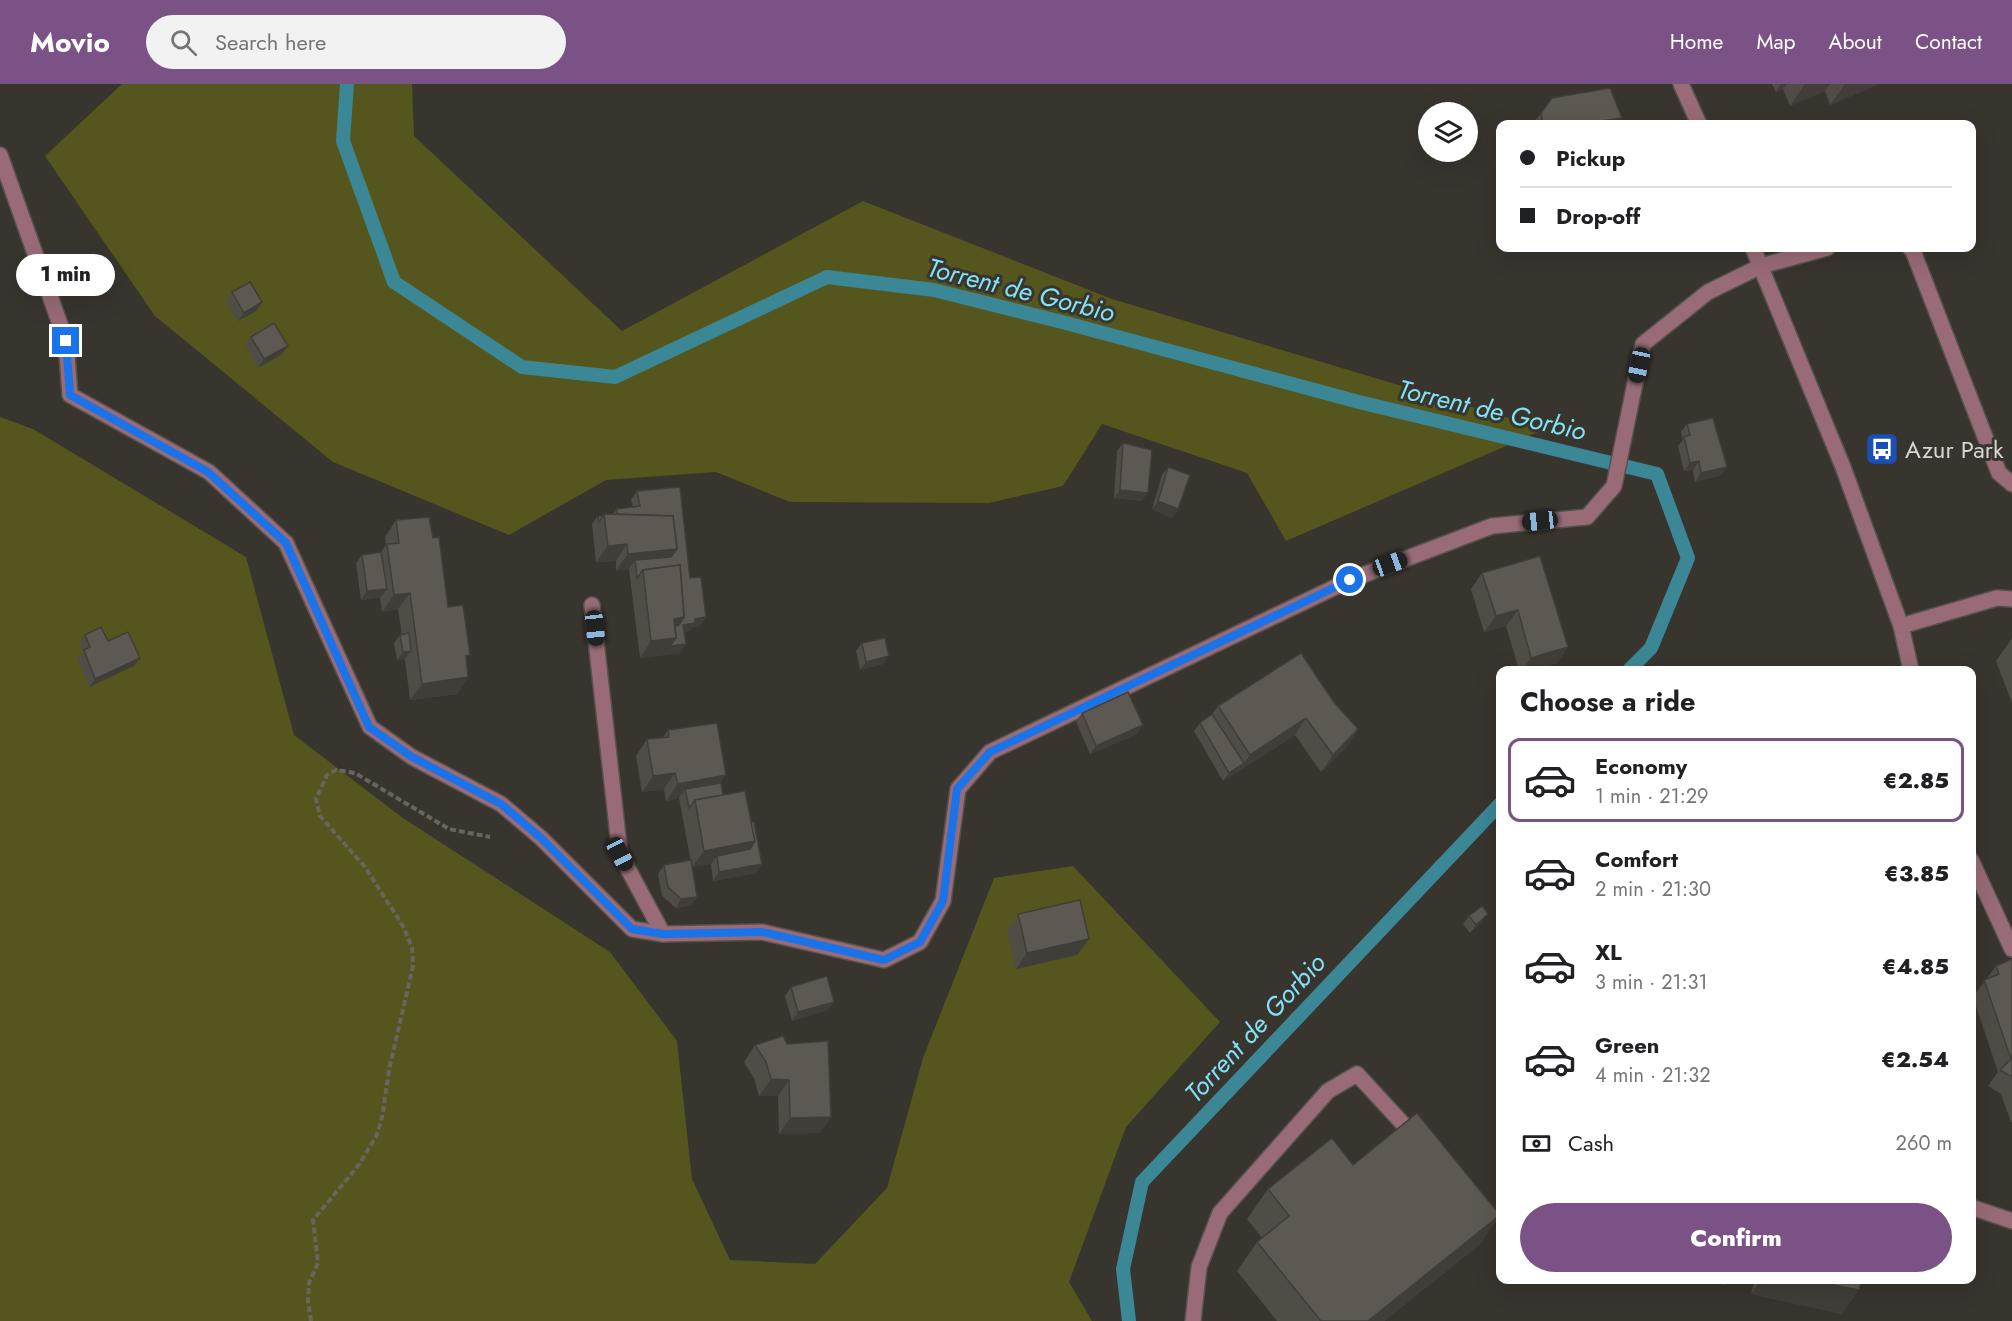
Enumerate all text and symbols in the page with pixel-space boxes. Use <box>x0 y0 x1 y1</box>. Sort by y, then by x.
search box <box>146 15 566 69</box>
text: Movio <box>30 22 110 63</box>
icon: search <box>167 26 200 59</box>
text: Search here <box>215 26 326 58</box>
text: Home <box>1670 27 1723 57</box>
text: Map <box>1756 27 1796 57</box>
text: About <box>1829 27 1882 57</box>
text: Contact <box>1915 27 1982 57</box>
map controls <box>1418 102 1478 162</box>
button: layers <box>1418 102 1478 162</box>
text: Pickup <box>1556 142 1625 174</box>
text: Drop-off <box>1556 200 1640 232</box>
water label: Torrent de Gorbio <box>923 248 1119 332</box>
callout: 1 min <box>16 254 116 296</box>
text: 1 min <box>40 260 91 289</box>
route end <box>52 327 79 354</box>
car <box>1626 346 1652 384</box>
water label: Torrent de Gorbio <box>1394 370 1590 450</box>
bus stop icon: Azur Park <box>1864 431 1900 467</box>
place label: Azur Park <box>1905 432 2004 467</box>
car <box>1521 510 1559 532</box>
car <box>1370 549 1410 579</box>
route start <box>1336 566 1363 593</box>
car <box>584 609 606 647</box>
text: Choose a ride <box>1520 682 1695 721</box>
text: Economy <box>1595 750 1687 782</box>
icon: car <box>1523 753 1577 807</box>
text: €2.85 <box>1883 764 1949 796</box>
text: 1 min · 21:29 <box>1595 782 1709 811</box>
car <box>604 834 636 874</box>
text: Comfort <box>1595 843 1678 875</box>
icon: car <box>1523 846 1577 900</box>
text: €3.85 <box>1884 857 1949 889</box>
text: 2 min · 21:30 <box>1595 875 1711 904</box>
text: XL <box>1595 936 1622 968</box>
icon: car <box>1523 939 1577 993</box>
water label: Torrent de Gorbio <box>1176 945 1334 1111</box>
text: €4.85 <box>1882 950 1949 982</box>
text: 3 min · 21:31 <box>1595 968 1708 997</box>
text: Green <box>1595 1029 1659 1061</box>
icon: car <box>1523 1032 1577 1086</box>
text: €2.54 <box>1881 1043 1949 1075</box>
text: 4 min · 21:32 <box>1595 1061 1711 1090</box>
icon: cash <box>1520 1127 1553 1160</box>
text: Cash <box>1568 1127 1614 1159</box>
text: 260 m <box>1896 1129 1952 1158</box>
button: Confirm <box>1520 1203 1952 1272</box>

